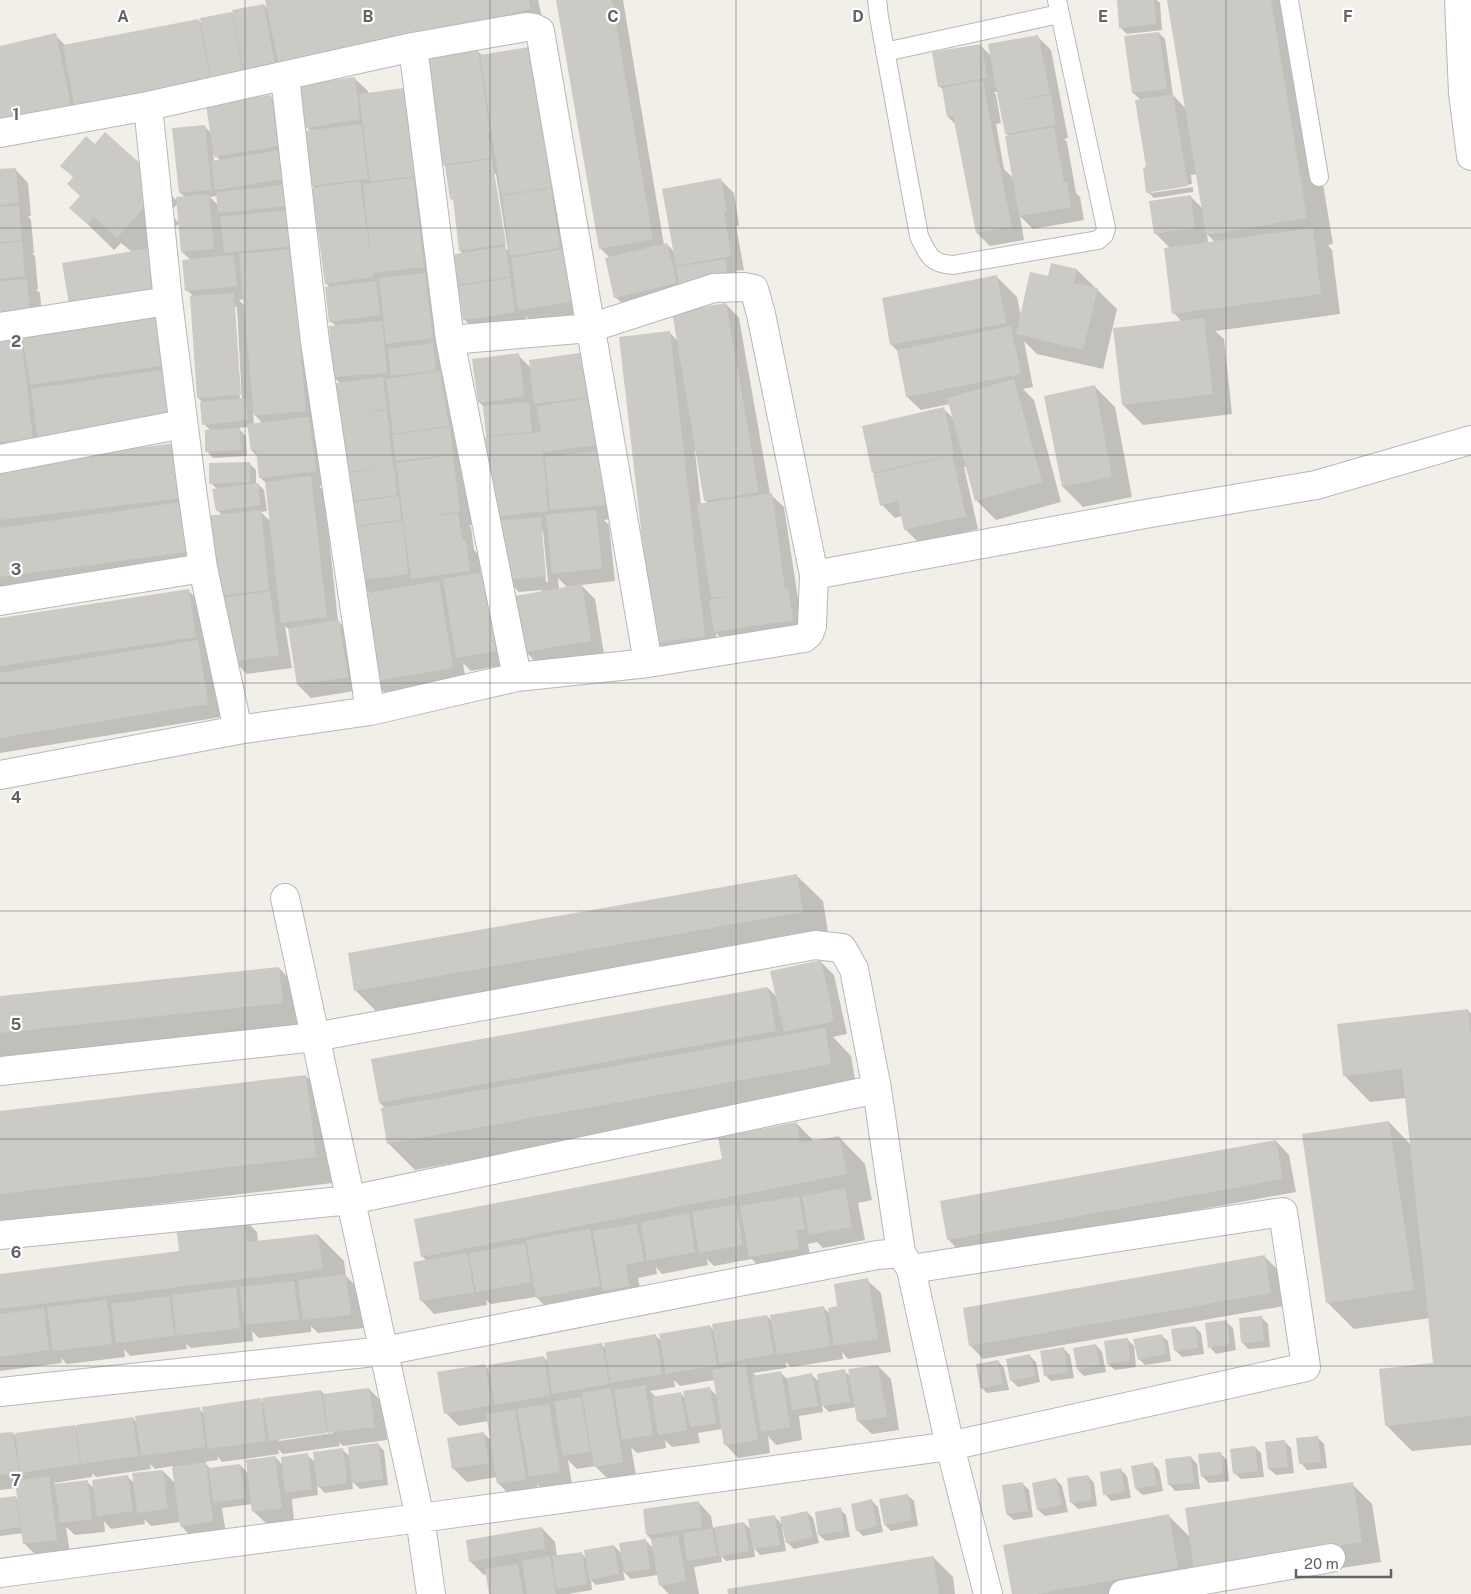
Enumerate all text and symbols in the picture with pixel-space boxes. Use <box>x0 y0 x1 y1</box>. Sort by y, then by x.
text: A <box>117 7 129 26</box>
text: B <box>363 7 374 26</box>
text: C <box>607 7 619 26</box>
text: D <box>852 7 864 26</box>
text: E <box>1098 7 1108 26</box>
text: F <box>1343 7 1353 26</box>
text: 1 <box>13 105 19 124</box>
text: 2 <box>11 332 21 351</box>
text: 3 <box>11 560 21 579</box>
text: 4 <box>11 788 22 807</box>
text: 5 <box>11 1015 22 1034</box>
text: 6 <box>11 1243 21 1262</box>
text: 7 <box>11 1471 21 1490</box>
scale bar <box>1296 1546 1391 1578</box>
text: 20 m <box>1304 1555 1339 1572</box>

